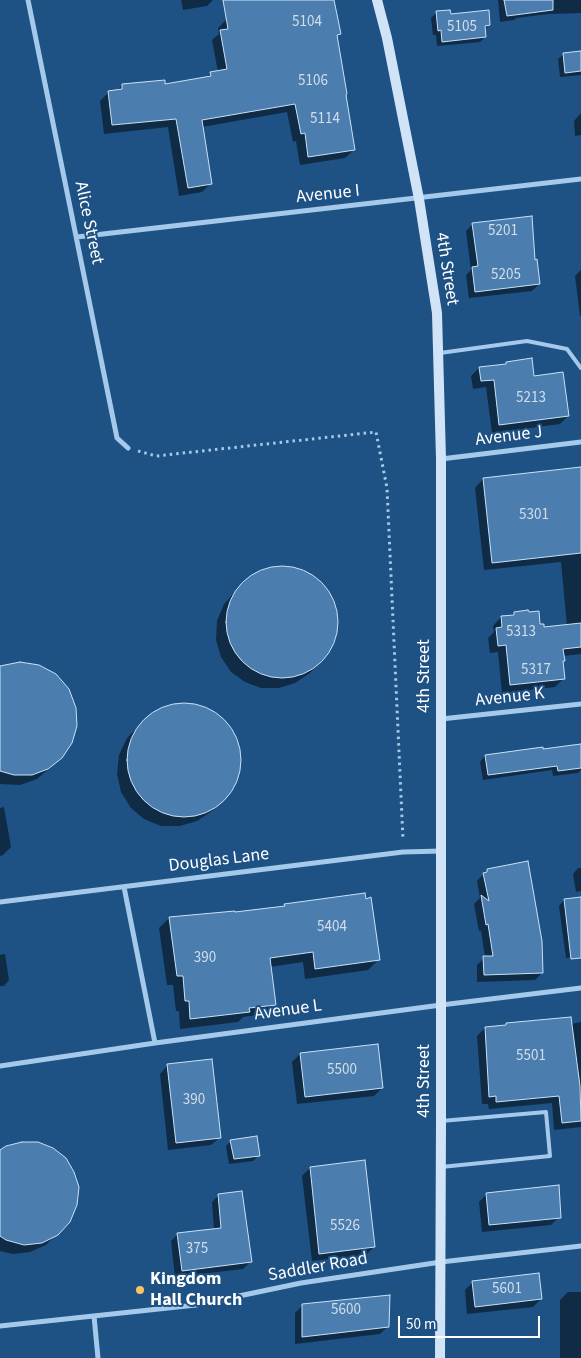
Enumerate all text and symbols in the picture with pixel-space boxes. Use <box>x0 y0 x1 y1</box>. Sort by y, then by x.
house number: 5104 <box>292 14 322 32</box>
house number: 5105 <box>447 19 477 37</box>
house number: 5106 <box>298 73 328 91</box>
house number: 5114 <box>310 111 340 129</box>
street label: Alice Street <box>69 180 107 266</box>
street label: Avenue I <box>295 181 361 209</box>
house number: 5201 <box>488 223 518 241</box>
street label: 4th Street <box>430 231 462 307</box>
house number: 5205 <box>491 267 521 285</box>
house number: 5213 <box>516 390 546 408</box>
street label: Avenue J <box>474 422 544 452</box>
house number: 5301 <box>519 507 549 525</box>
house number: 5313 <box>506 624 536 642</box>
street label: 4th Street <box>414 639 436 713</box>
house number: 5317 <box>521 662 551 680</box>
street label: Avenue K <box>474 684 546 712</box>
street label: Douglas Lane <box>168 844 270 878</box>
house number: 5404 <box>317 919 347 937</box>
house number: 390 <box>194 950 216 968</box>
street label: Avenue L <box>253 996 323 1026</box>
street label: 4th Street <box>414 1044 436 1118</box>
house number: 5501 <box>516 1048 546 1066</box>
house number: 5500 <box>327 1062 357 1080</box>
house number: 390 <box>183 1092 205 1110</box>
house number: 5526 <box>330 1218 360 1236</box>
house number: 375 <box>186 1241 208 1259</box>
street label: Saddler Road <box>267 1249 369 1287</box>
place label: Kingdom Hall Church <box>150 1269 242 1312</box>
house number: 5601 <box>492 1281 522 1299</box>
marker: Kingdom Hall Church <box>134 1284 146 1296</box>
house number: 5600 <box>331 1302 361 1320</box>
scale bar <box>401 1306 544 1338</box>
text: 50 m <box>406 1314 436 1335</box>

